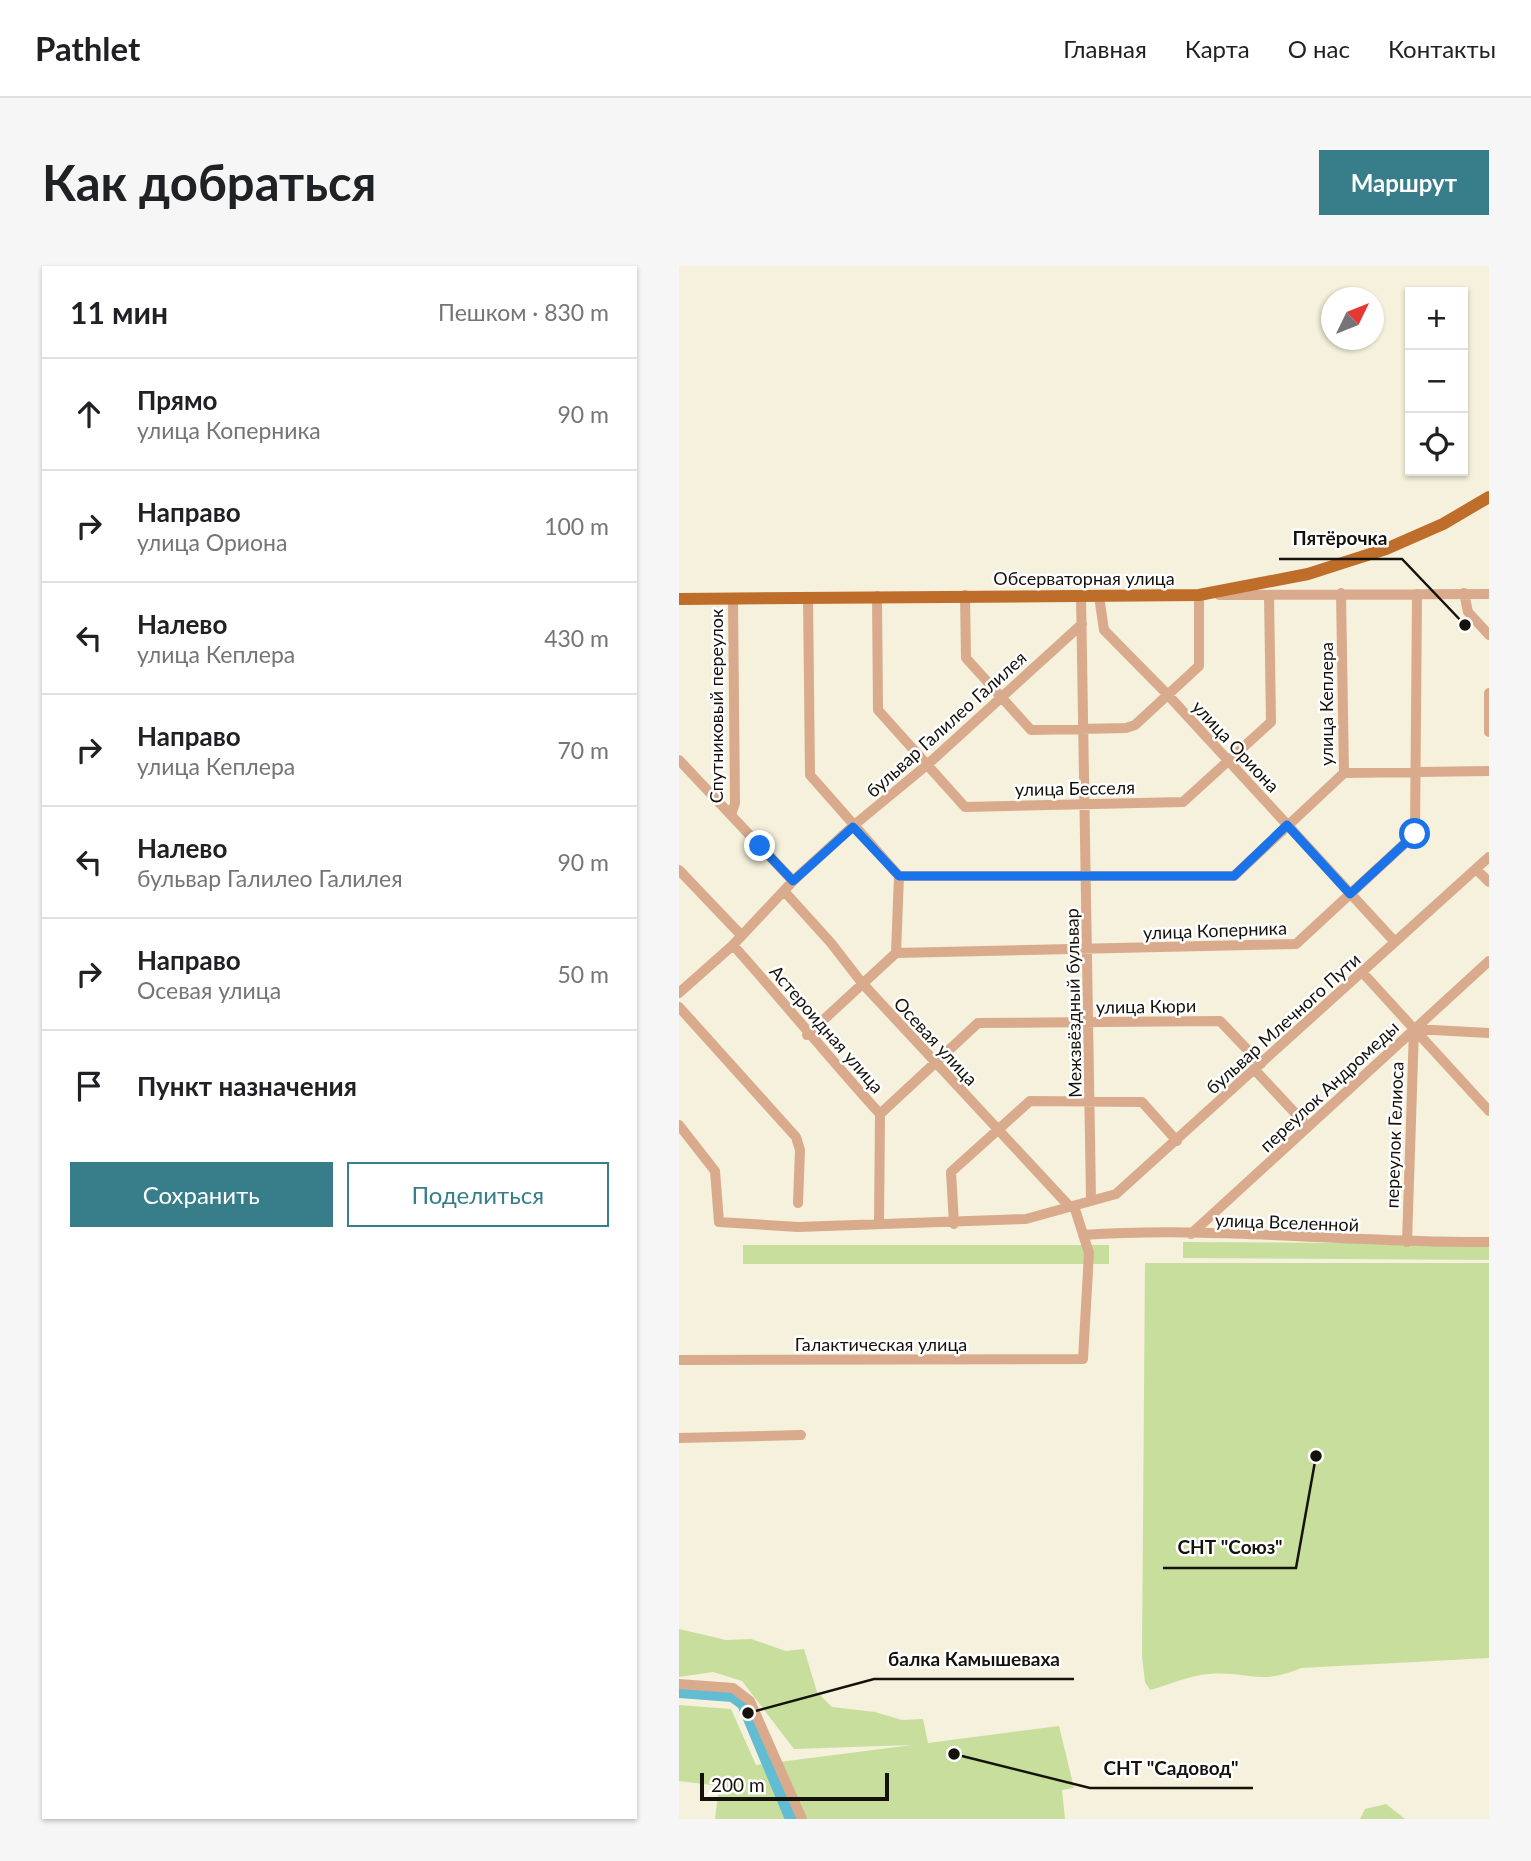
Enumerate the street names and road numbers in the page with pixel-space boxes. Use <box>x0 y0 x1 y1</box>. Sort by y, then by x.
street label: Обсерваторная улица <box>993 567 1175 589</box>
street label: Спутниковый переулок <box>705 608 727 803</box>
street label: улица Кеплера <box>1315 642 1337 766</box>
street label: бульвар Галилео Галилея <box>861 646 1031 802</box>
street label: улица Ориона <box>1188 695 1284 797</box>
street label: улица Бесселя <box>1015 776 1135 800</box>
street label: Межзвёздный бульвар <box>1060 908 1086 1098</box>
street label: улица Коперника <box>1143 916 1287 944</box>
street label: бульвар Млечного Пути <box>1201 948 1365 1098</box>
street label: Астероидная улица <box>765 961 889 1097</box>
street label: Осевая улица <box>890 992 982 1090</box>
street label: улица Кюри <box>1096 994 1196 1018</box>
street label: переулок Андромеды <box>1255 1016 1403 1156</box>
street label: переулок Гелиоса <box>1380 1061 1408 1209</box>
street label: улица Вселенной <box>1215 1208 1359 1236</box>
street label: Галактическая улица <box>795 1333 967 1355</box>

